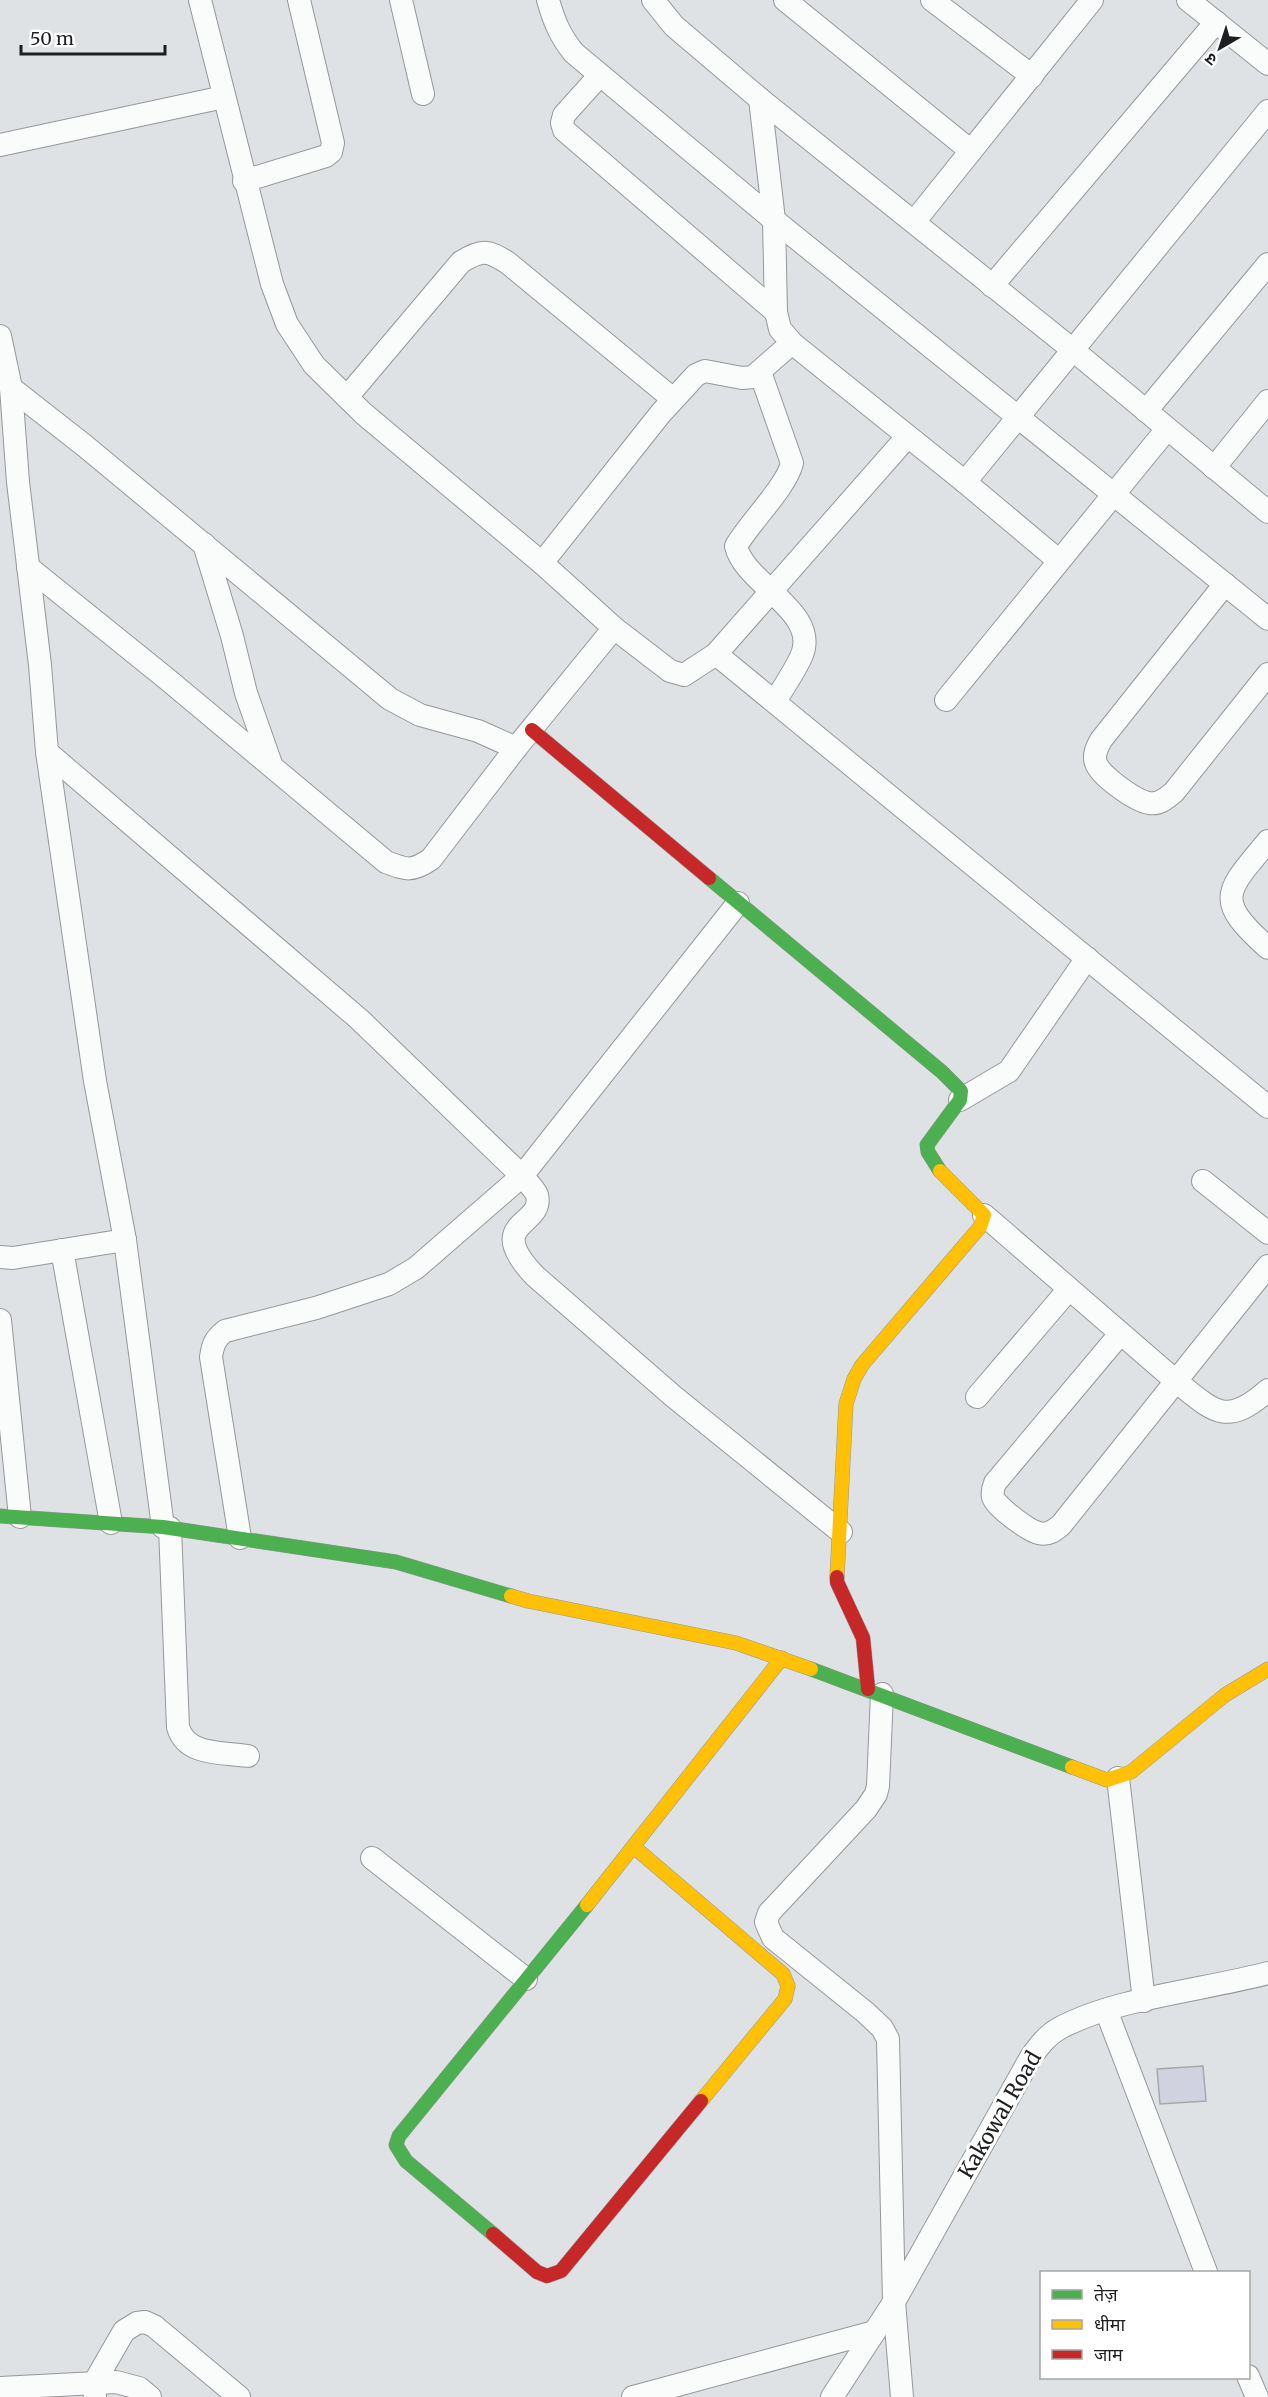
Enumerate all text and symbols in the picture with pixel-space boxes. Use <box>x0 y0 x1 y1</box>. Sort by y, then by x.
scale bar <box>21 18 165 56</box>
north arrow <box>1190 18 1250 78</box>
text: 50 m <box>30 27 74 50</box>
text: उ <box>1200 49 1220 70</box>
street label: Kakowal Road <box>952 2046 1047 2183</box>
legend <box>1040 2271 1250 2379</box>
text: तेज़ <box>1094 2283 1118 2306</box>
text: धीमा <box>1094 2313 1125 2336</box>
text: जाम <box>1094 2343 1124 2366</box>

